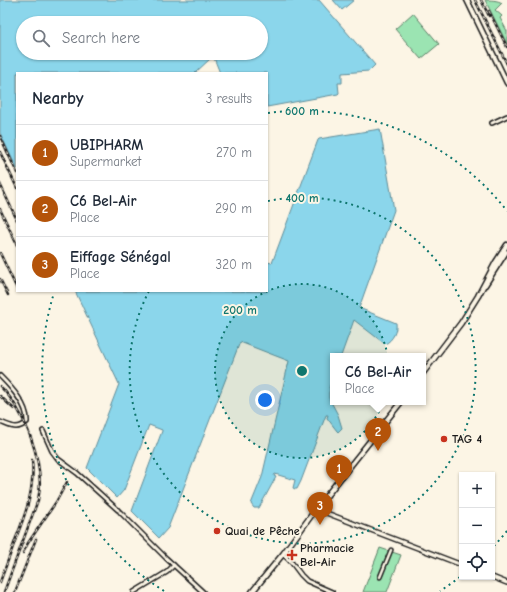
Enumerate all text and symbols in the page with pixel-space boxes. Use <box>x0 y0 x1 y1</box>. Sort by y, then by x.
search box <box>16 16 268 60</box>
icon: search <box>30 27 52 49</box>
text: Search here <box>62 29 140 47</box>
text: Nearby <box>32 89 83 108</box>
text: 3 results <box>206 91 252 106</box>
text: 600 m <box>285 104 319 118</box>
text: UBIPHARM <box>70 136 143 154</box>
text: 1 <box>42 145 48 160</box>
text: 270 m <box>216 145 252 160</box>
text: Supermarket <box>70 154 141 169</box>
text: 400 m <box>285 191 319 205</box>
text: C6 Bel-Air <box>70 192 137 210</box>
text: 2 <box>42 201 48 216</box>
text: 290 m <box>215 201 252 216</box>
text: Place <box>70 210 100 225</box>
text: Eiffage Sénégal <box>70 248 171 266</box>
text: 3 <box>42 257 48 272</box>
text: 320 m <box>216 257 252 272</box>
text: Place <box>70 266 100 281</box>
text: 200 m <box>223 303 257 317</box>
popup <box>330 353 426 405</box>
text: C6 Bel-Air <box>345 363 411 381</box>
centre of rings <box>295 364 309 378</box>
text: Place <box>345 381 374 396</box>
your location <box>255 390 275 410</box>
pin: 2 <box>365 418 391 451</box>
place label: TAG 4 <box>452 432 482 446</box>
marker: TAG 4 <box>439 434 449 444</box>
pin: 1 <box>326 455 352 488</box>
map controls <box>459 472 495 580</box>
button: + <box>459 472 495 508</box>
pin: 3 <box>307 492 333 525</box>
button: − <box>459 508 495 544</box>
place label: Quai de Pêche <box>225 524 300 538</box>
marker: Quai de Pêche <box>212 526 222 536</box>
place label: Pharmacie Bel-Air <box>300 541 354 569</box>
button: locate <box>459 544 495 580</box>
marker: Pharmacie Bel-Air <box>287 550 297 560</box>

